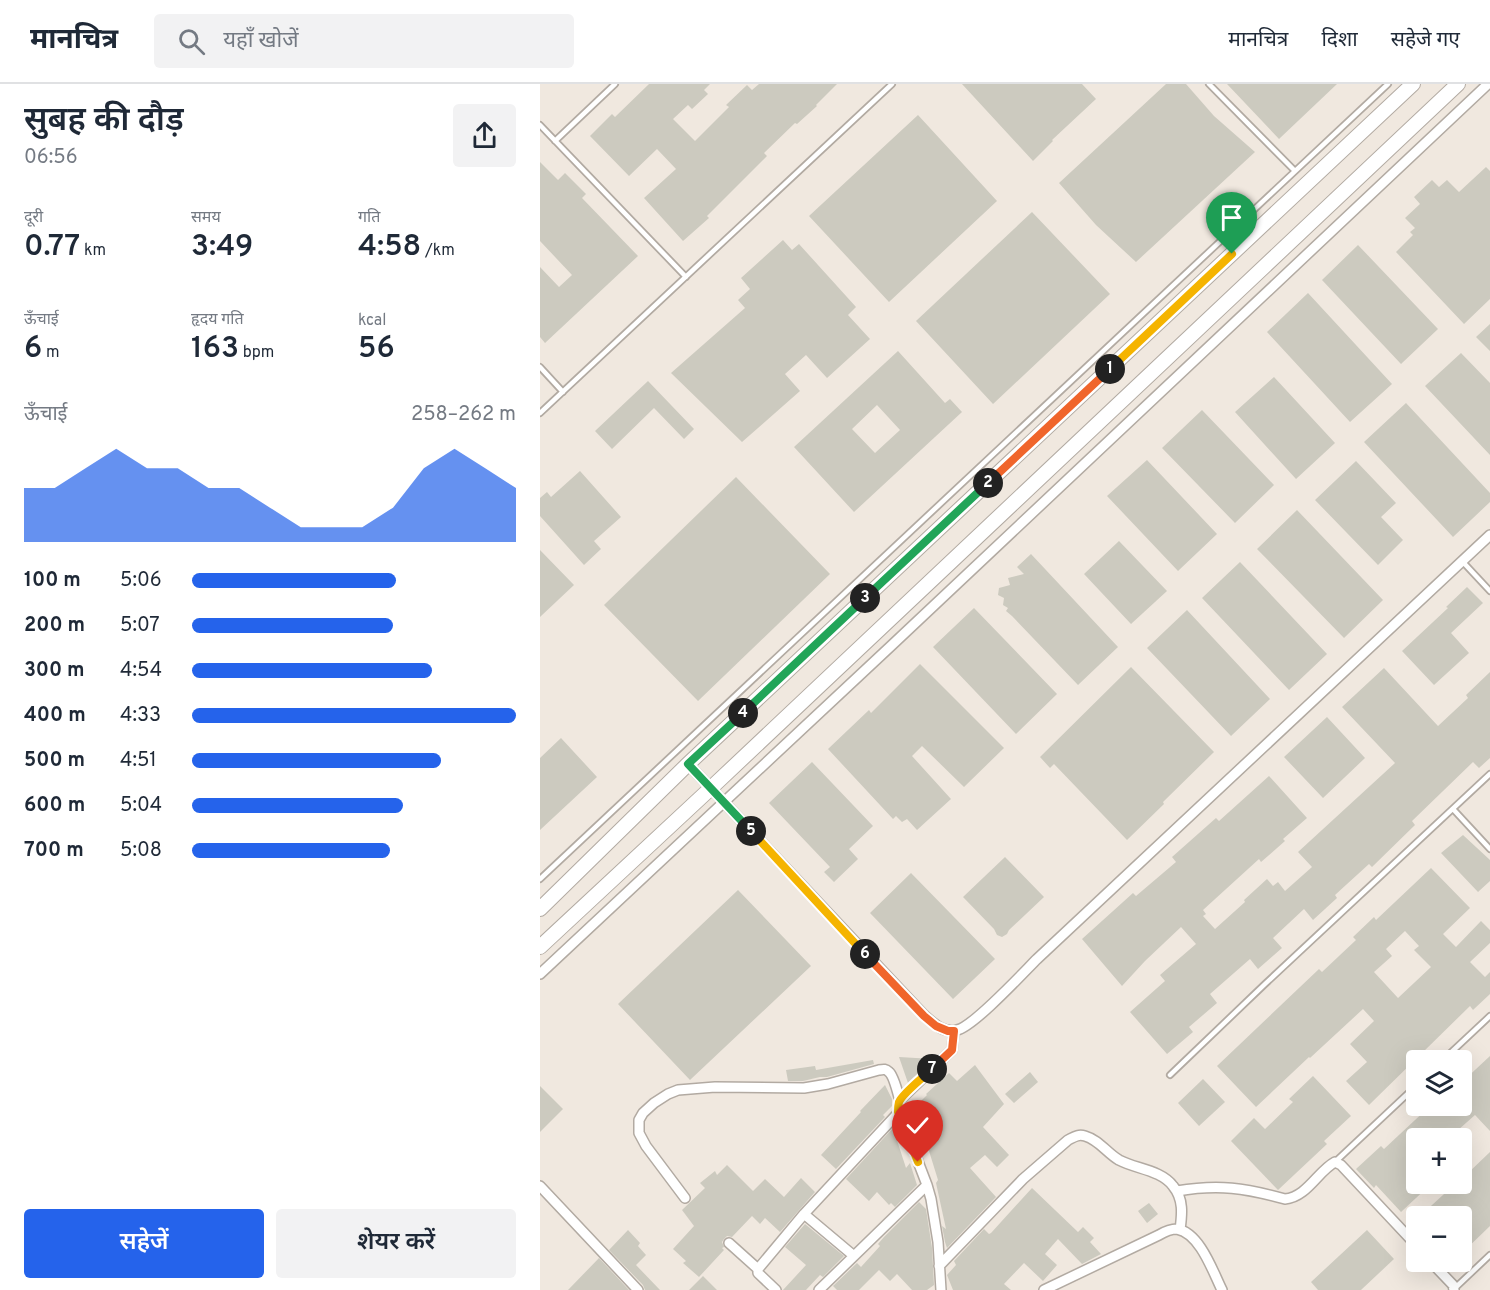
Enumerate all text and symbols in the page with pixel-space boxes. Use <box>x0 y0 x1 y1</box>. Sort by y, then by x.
search box <box>154 14 574 68</box>
text: मानचित्र <box>30 23 118 59</box>
icon: search <box>175 25 208 58</box>
text: मानचित्र <box>1228 27 1288 54</box>
text: दिशा <box>1321 27 1358 54</box>
text: सहेजे गए <box>1391 27 1460 54</box>
text: यहाँ खोजें <box>223 28 299 55</box>
text: सुबह की दौड़ <box>24 101 184 143</box>
button: share <box>453 104 516 167</box>
text: 06:56 <box>24 145 78 171</box>
pin <box>1206 192 1257 254</box>
icon: arrive <box>1215 201 1248 234</box>
text: दूरी <box>24 208 43 228</box>
text: समय <box>191 208 221 228</box>
text: गति <box>358 208 380 228</box>
text: 0.77 <box>24 229 80 266</box>
text: 3:49 <box>191 229 253 266</box>
text: 4:58 <box>358 229 421 266</box>
text: km <box>80 241 106 261</box>
text: /km <box>421 241 455 261</box>
text: ऊँचाई <box>24 310 59 330</box>
text: हृदय गति <box>191 310 244 330</box>
text: kcal <box>358 311 386 331</box>
text: 6 <box>24 331 42 368</box>
text: 163 <box>191 331 239 368</box>
text: 56 <box>358 331 395 368</box>
text: m <box>42 343 60 363</box>
text: bpm <box>239 343 274 363</box>
pin: 1 <box>1095 354 1125 384</box>
text: 1 <box>1107 359 1113 379</box>
text: ऊँचाई <box>24 402 67 428</box>
text: 258–262 m <box>411 402 516 428</box>
pin: 2 <box>973 468 1003 498</box>
text: 2 <box>983 473 993 493</box>
text: 100 m <box>24 568 81 594</box>
text: 5:06 <box>120 568 162 594</box>
pin: 3 <box>850 583 880 613</box>
text: 3 <box>860 588 870 608</box>
text: 200 m <box>24 613 85 639</box>
text: 5:07 <box>120 613 160 639</box>
text: 300 m <box>24 658 85 684</box>
text: 4:54 <box>120 658 162 684</box>
pin: 4 <box>728 698 758 728</box>
text: 400 m <box>24 703 86 729</box>
text: 4:33 <box>120 703 161 729</box>
text: 4 <box>738 703 748 723</box>
text: 500 m <box>24 748 85 774</box>
text: 4:51 <box>120 748 157 774</box>
text: 600 m <box>24 793 85 819</box>
text: 5:04 <box>120 793 162 819</box>
pin: 5 <box>736 816 766 846</box>
text: 5 <box>746 821 756 841</box>
text: 700 m <box>24 838 84 864</box>
text: 5:08 <box>120 838 162 864</box>
pin: 6 <box>850 939 880 969</box>
text: 6 <box>860 944 870 964</box>
map controls <box>1406 1050 1472 1272</box>
button: layers <box>1406 1050 1472 1116</box>
pin: 7 <box>917 1054 947 1084</box>
text: 7 <box>928 1059 936 1079</box>
pin <box>892 1100 943 1162</box>
icon: check <box>901 1109 934 1142</box>
button: + <box>1406 1128 1472 1194</box>
button: − <box>1406 1206 1472 1272</box>
button: सहेजें <box>24 1209 264 1278</box>
button: शेयर करें <box>276 1209 516 1278</box>

